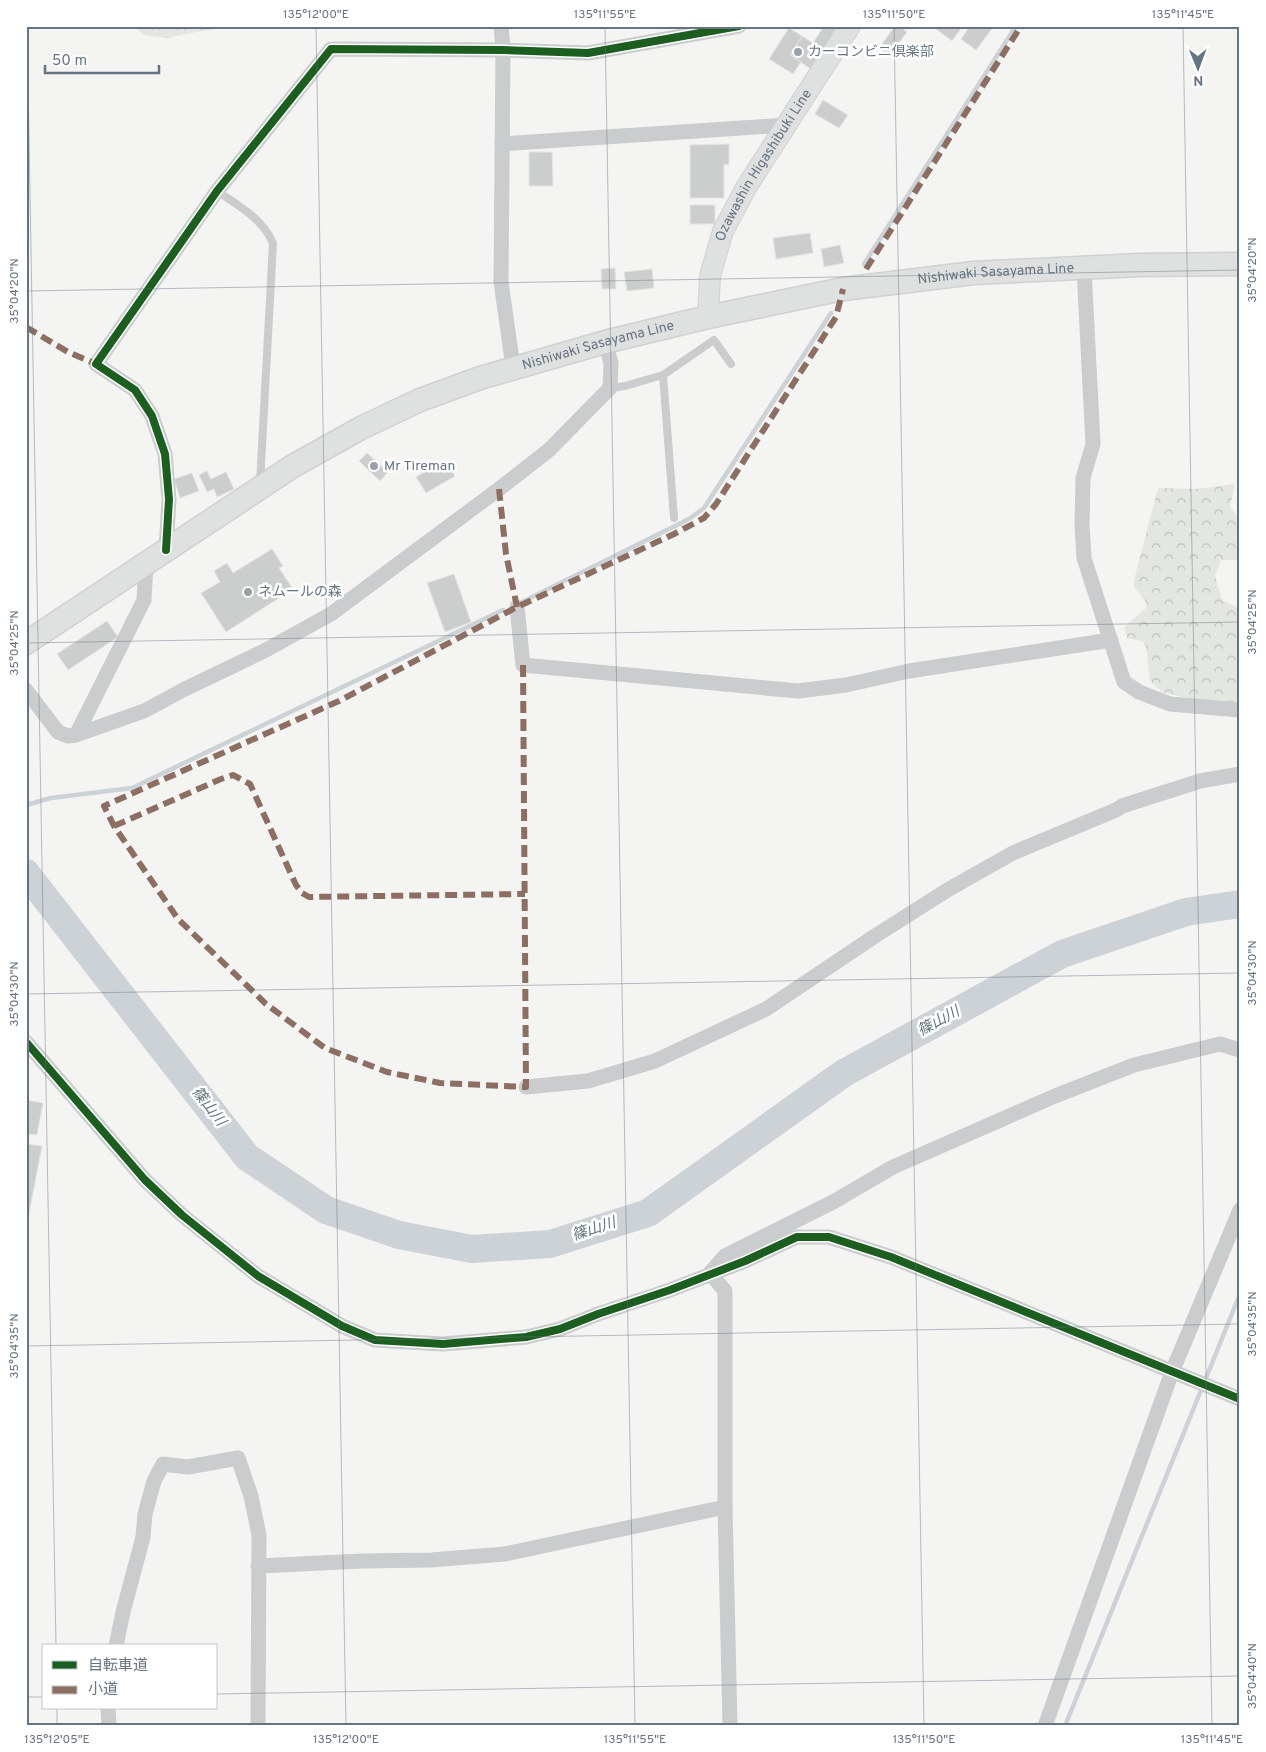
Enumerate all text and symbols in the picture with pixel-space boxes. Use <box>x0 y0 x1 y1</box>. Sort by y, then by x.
text: 135°12'00"E <box>283 7 349 23</box>
text: 135°11'55"E <box>574 7 636 23</box>
text: 135°11'50"E <box>863 7 925 23</box>
text: 135°11'45"E <box>1152 7 1214 23</box>
scale bar <box>45 42 159 74</box>
north arrow <box>1174 42 1224 92</box>
place label: カーコンビニ倶楽部 <box>808 44 934 61</box>
marker: カーコンビニ倶楽部 <box>792 46 804 58</box>
text: 50 m <box>52 52 87 71</box>
text: N <box>1193 71 1203 88</box>
street label: Ozawashin Higashibuki Line <box>712 86 816 243</box>
text: 35°04'20"N <box>1245 237 1261 303</box>
text: 35°04'20"N <box>7 258 23 324</box>
street label: Nishiwaki Sasayama Line <box>917 260 1074 288</box>
street label: Nishiwaki Sasayama Line <box>520 317 676 374</box>
place label: Mr Tireman <box>384 458 455 475</box>
marker: Mr Tireman <box>368 460 380 472</box>
place label: ネムールの森 <box>258 584 342 601</box>
marker: ネムールの森 <box>242 586 254 598</box>
text: 35°04'25"N <box>1245 589 1261 655</box>
text: 35°04'25"N <box>7 610 23 676</box>
text: 35°04'30"N <box>1245 940 1261 1006</box>
text: 35°04'30"N <box>7 961 23 1027</box>
water label: 篠山川 <box>915 1002 965 1041</box>
water label: 篠山川 <box>187 1083 231 1132</box>
water label: 篠山川 <box>570 1213 620 1246</box>
text: 35°04'35"N <box>1245 1291 1261 1357</box>
text: 35°04'35"N <box>7 1313 23 1379</box>
text: 35°04'40"N <box>1245 1643 1261 1709</box>
legend <box>42 1644 218 1710</box>
text: 自転車道 <box>88 1657 148 1676</box>
text: 小道 <box>88 1681 118 1700</box>
text: 135°12'05"E <box>24 1732 90 1748</box>
text: 135°12'00"E <box>313 1732 379 1748</box>
text: 135°11'55"E <box>604 1732 666 1748</box>
text: 135°11'50"E <box>893 1732 955 1748</box>
text: 135°11'45"E <box>1181 1732 1243 1748</box>

